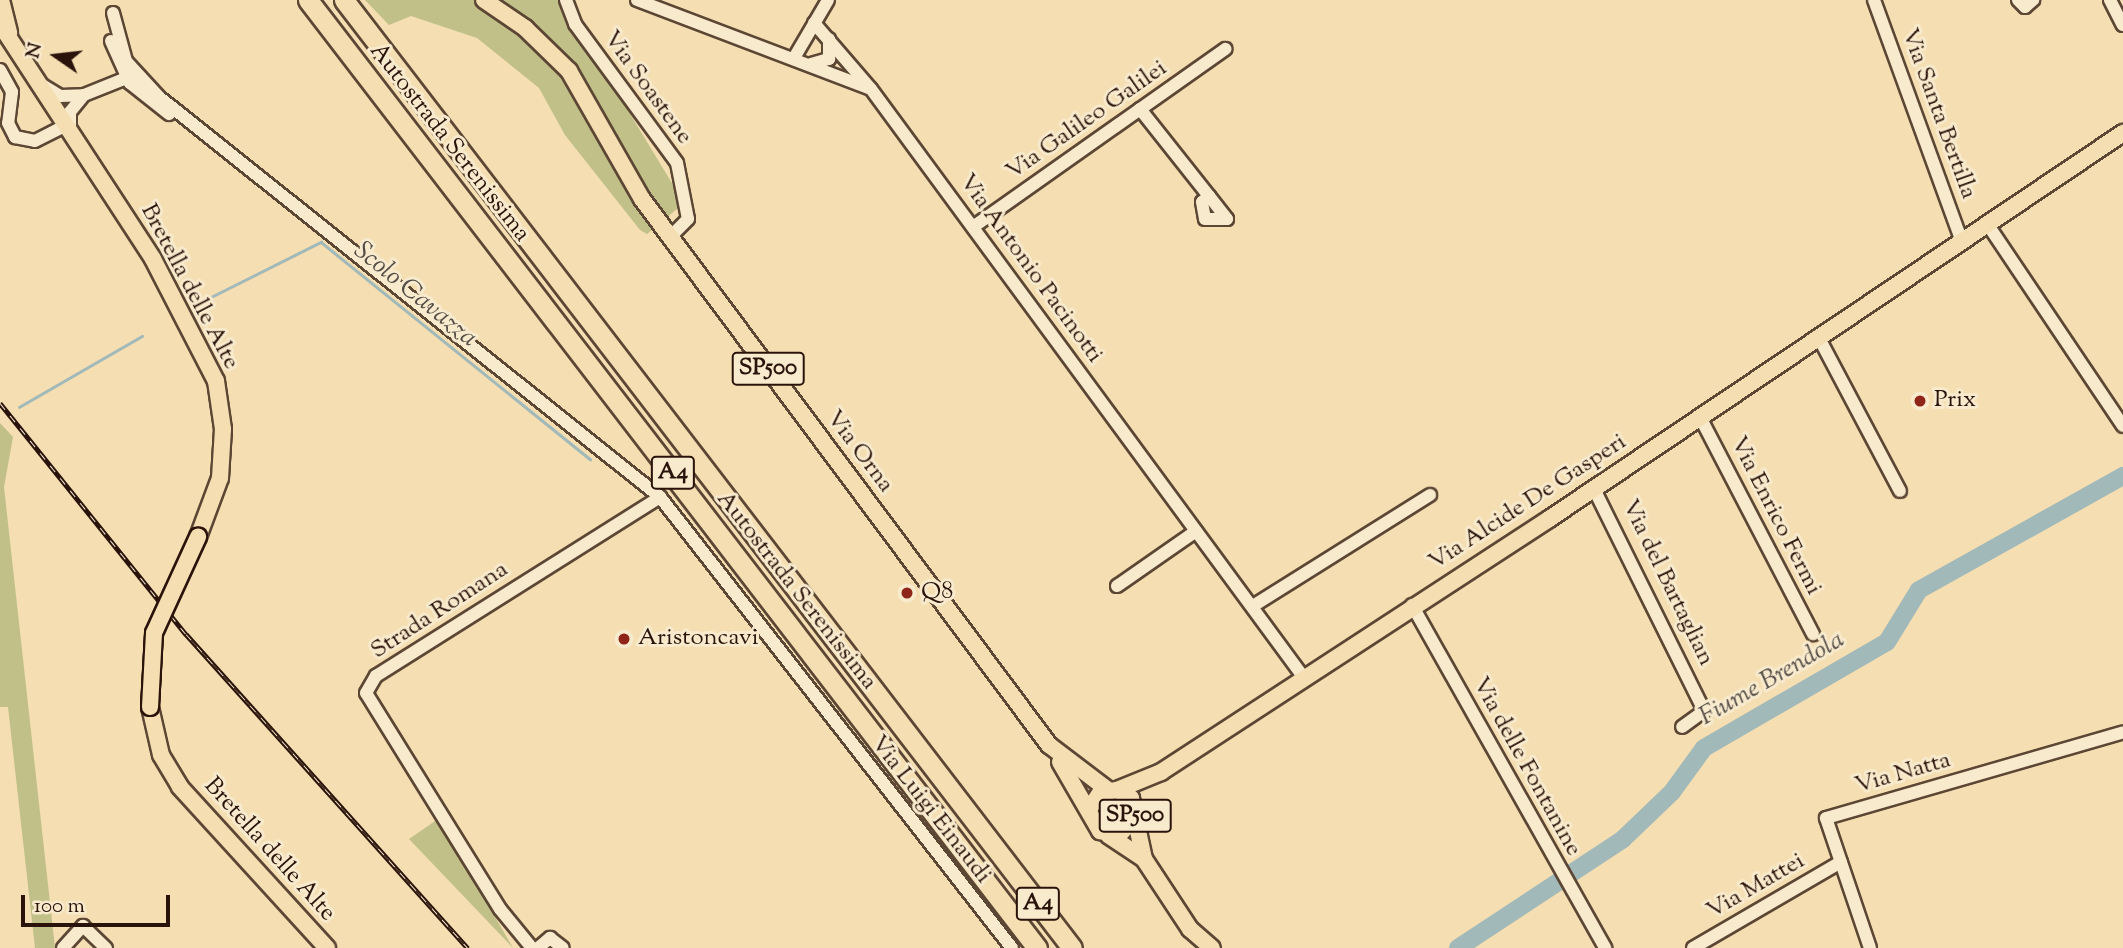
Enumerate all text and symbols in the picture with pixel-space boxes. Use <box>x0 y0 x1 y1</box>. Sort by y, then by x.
north arrow <box>21 21 91 91</box>
street label: Via Santa Bertilla <box>1894 25 1982 203</box>
street label: Via Soastene <box>596 26 698 150</box>
street label: Autostrada Serenissima <box>362 38 536 248</box>
text: N <box>20 40 50 61</box>
street label: Via Galileo Galilei <box>1001 55 1173 187</box>
street label: Via Antonio Pacinotti <box>952 169 1108 369</box>
street label: Bretella delle Alte <box>133 199 245 375</box>
water label: Scolo Cavazza <box>347 236 483 354</box>
road number: SP500 <box>731 350 805 388</box>
place label: Prix <box>1934 387 1976 415</box>
marker: Prix <box>1912 393 1928 409</box>
street label: Via Orna <box>819 405 899 499</box>
street label: Via Alcide De Gasperi <box>1424 428 1632 578</box>
street label: Via Enrico Fermi <box>1723 432 1827 600</box>
road number: A4 <box>650 453 696 492</box>
street label: Autostrada Serenissima <box>709 486 883 696</box>
street label: Via del Bartaglian <box>1614 495 1720 671</box>
street label: Strada Romana <box>366 556 514 666</box>
place label: Q8 <box>921 579 953 607</box>
marker: Q8 <box>899 585 915 601</box>
place label: Aristoncavi <box>638 625 758 653</box>
water label: Fiume Brendola <box>1694 625 1850 733</box>
marker: Aristoncavi <box>616 631 632 647</box>
street label: Via delle Fontanine <box>1465 672 1587 862</box>
street label: Via Luigi Einaudi <box>863 730 997 890</box>
street label: Via Natta <box>1852 747 1954 801</box>
street label: Bretella delle Alte <box>197 772 341 928</box>
road number: SP500 <box>1098 796 1172 836</box>
street label: Via Mattei <box>1702 847 1810 927</box>
scale bar <box>24 881 173 925</box>
road number: A4 <box>1015 884 1061 923</box>
text: 100 m <box>34 892 85 922</box>

